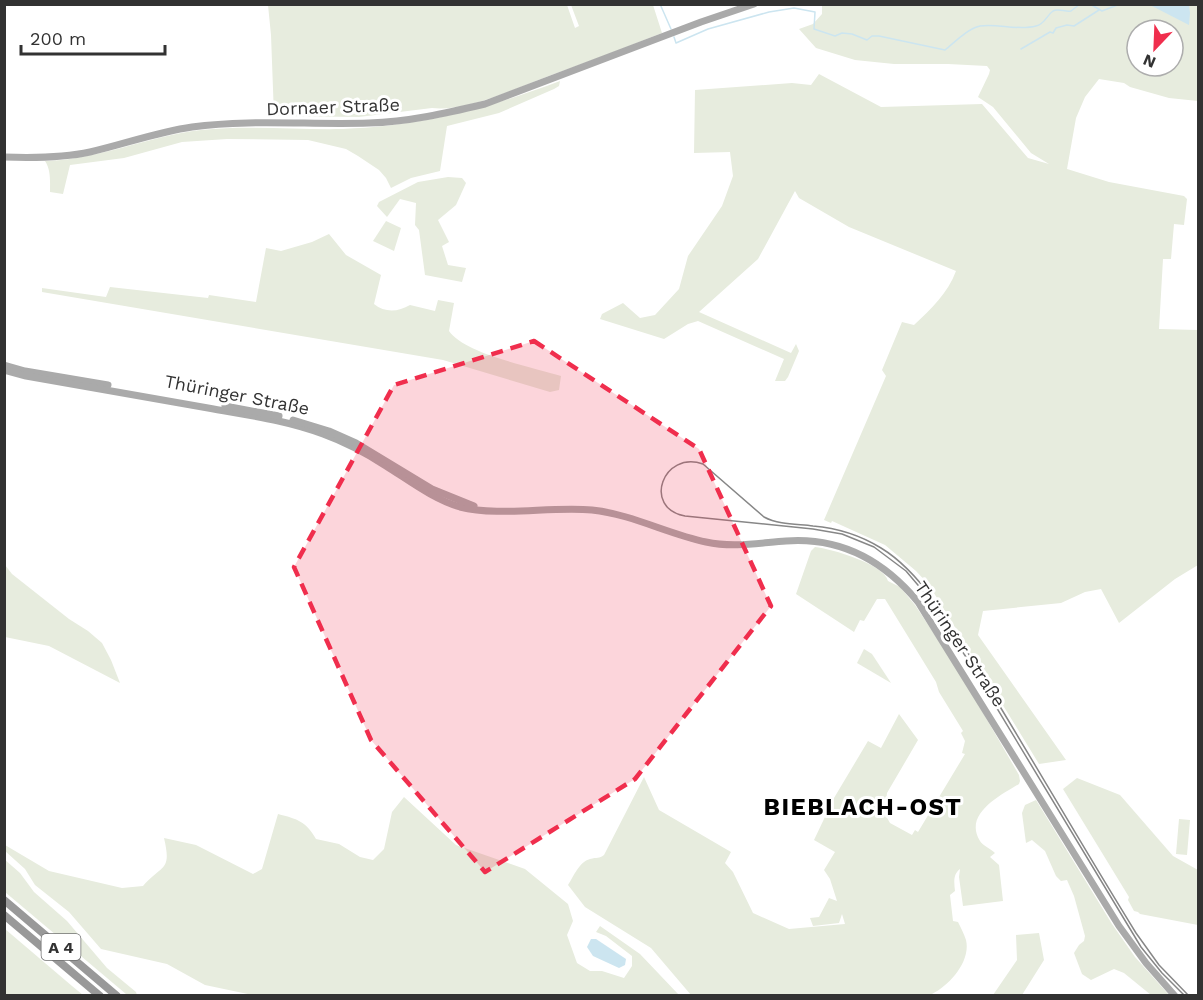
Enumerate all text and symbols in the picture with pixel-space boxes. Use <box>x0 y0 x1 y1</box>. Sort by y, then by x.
scale bar <box>21 18 165 56</box>
north arrow <box>1125 18 1185 78</box>
text: 200 m <box>30 28 86 49</box>
text: N <box>1140 50 1159 72</box>
street label: Dornaer Straße <box>266 94 400 119</box>
street label: Thüringer Straße <box>163 370 311 419</box>
street label: Thüringer Straße <box>911 577 1010 710</box>
district label: BIEBLACH-OST <box>764 793 962 821</box>
road number: A 4 <box>42 934 80 960</box>

